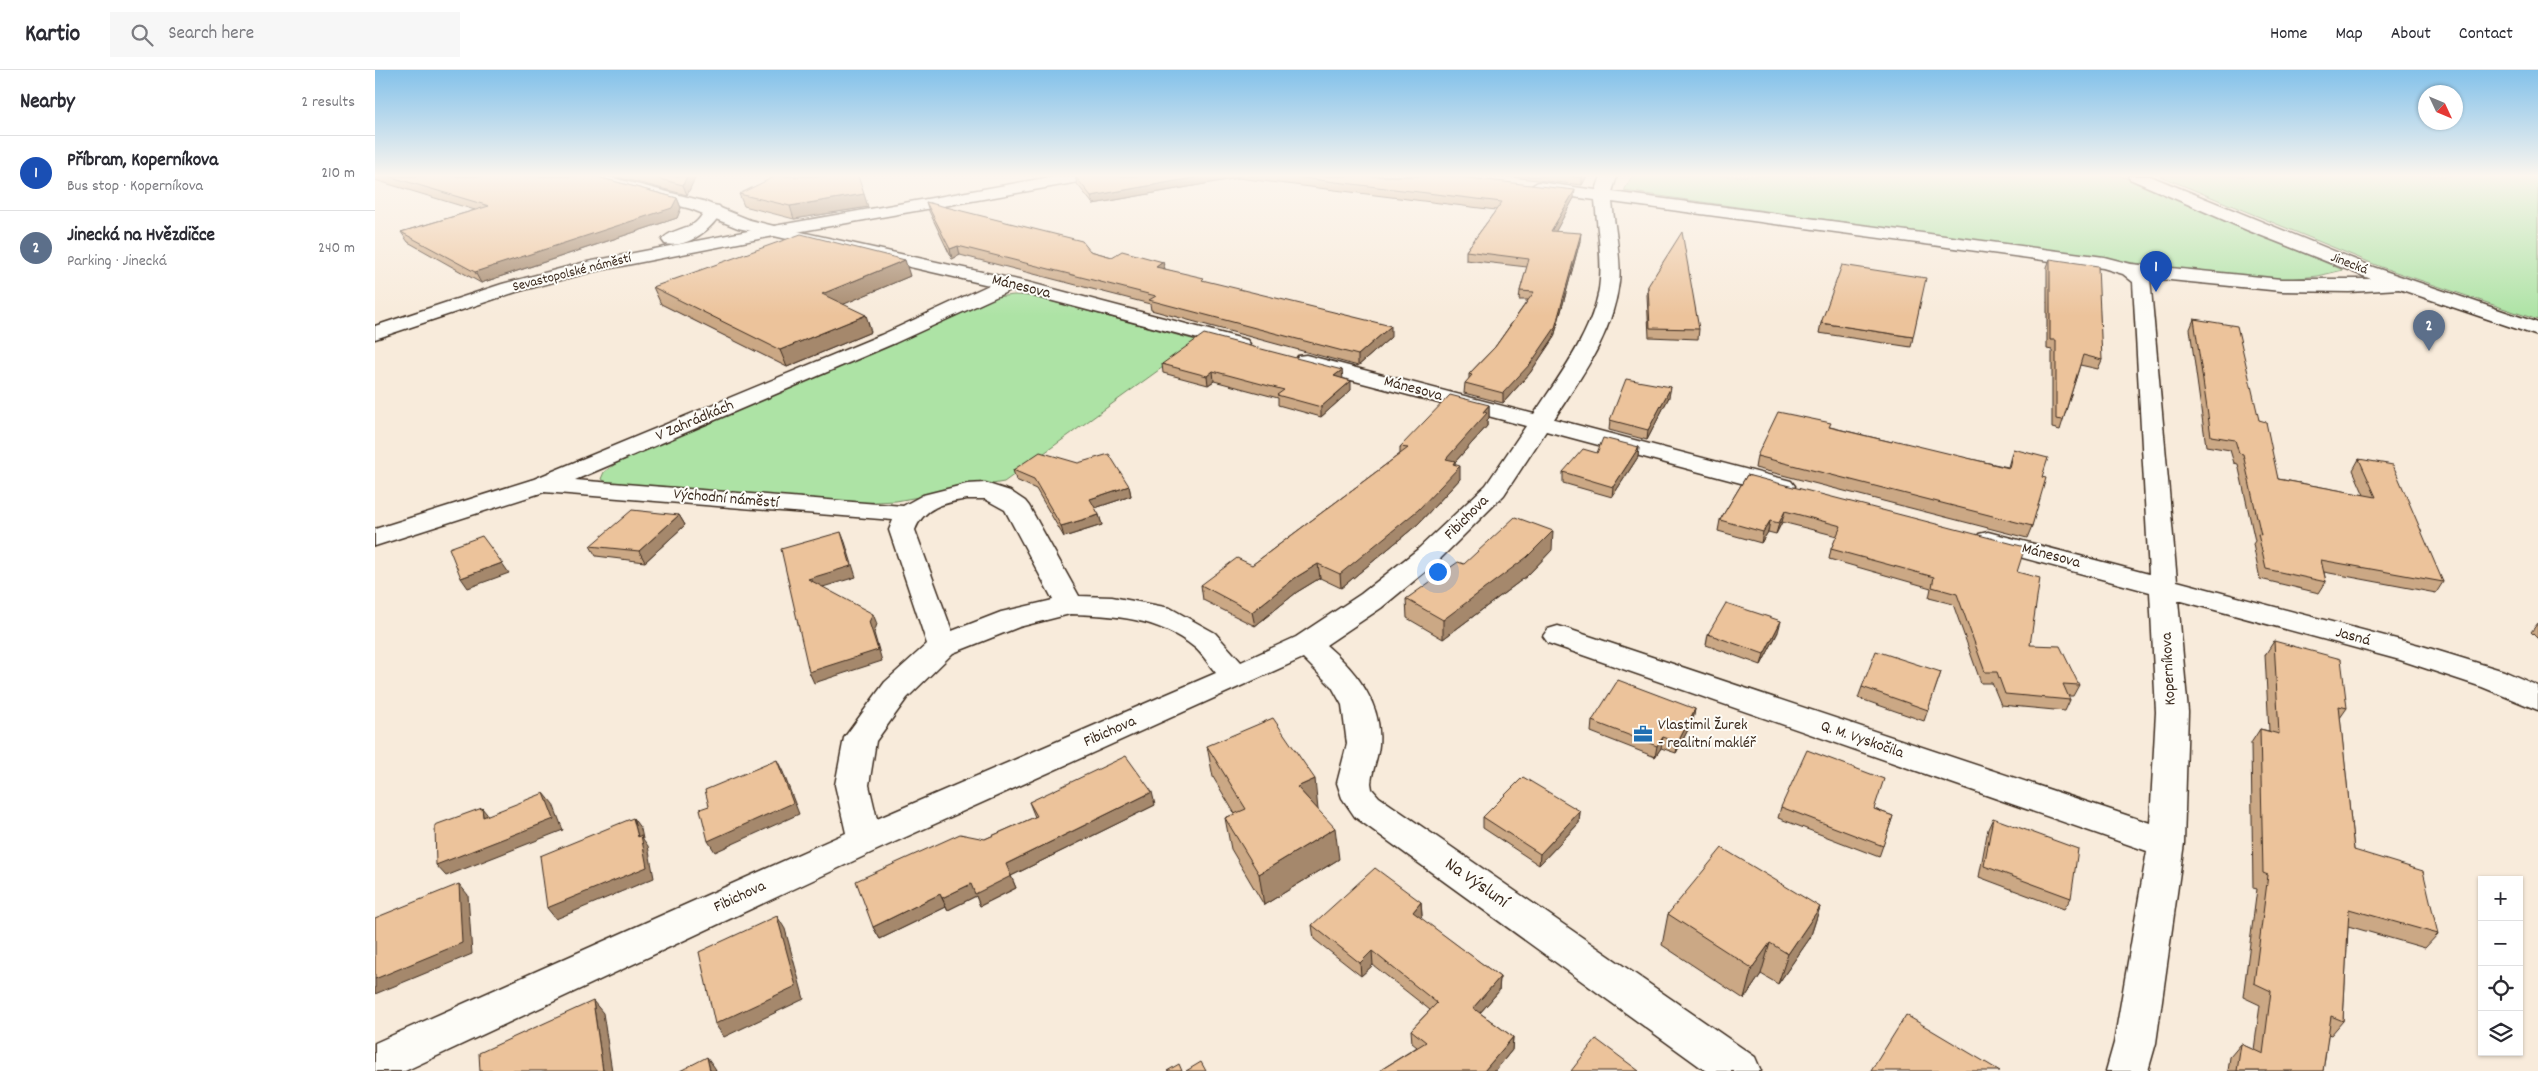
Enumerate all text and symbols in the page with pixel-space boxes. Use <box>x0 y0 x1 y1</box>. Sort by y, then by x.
search box <box>110 12 460 57</box>
text: Kartio <box>25 18 80 52</box>
icon: search <box>128 21 156 49</box>
text: Search here <box>168 21 254 48</box>
text: Home <box>2270 22 2307 47</box>
text: Map <box>2335 22 2363 47</box>
text: About <box>2391 22 2431 47</box>
text: Contact <box>2459 22 2513 47</box>
north arrow <box>2418 85 2463 130</box>
text: Nearby <box>20 88 75 118</box>
text: 2 results <box>301 91 355 114</box>
text: Příbram, Koperníkova <box>67 148 218 175</box>
text: 1 <box>34 162 38 185</box>
text: 210 m <box>321 162 355 185</box>
text: Bus stop · Koperníkova <box>67 175 203 198</box>
text: Jinecká na Hvězdičce <box>67 223 215 250</box>
text: 2 <box>33 237 40 260</box>
text: 240 m <box>318 237 355 260</box>
street label: Sevastopolské náměstí <box>511 248 635 297</box>
street label: Jinecká <box>2327 248 2371 280</box>
text: Parking · Jinecká <box>67 250 167 273</box>
pin: 1 <box>2140 251 2172 292</box>
street label: Mánesova <box>989 269 1053 306</box>
pin: 2 <box>2413 310 2445 351</box>
street label: Mánesova <box>1381 370 1445 408</box>
street label: V Zahrádkách <box>652 394 738 448</box>
street label: Východní náměstí <box>672 483 781 515</box>
street label: Fibichova <box>1439 490 1495 546</box>
street label: Mánesova <box>2019 537 2083 575</box>
your location <box>1425 559 1451 585</box>
street label: Jasná <box>2333 621 2373 653</box>
street label: Koperníkova <box>2156 631 2182 706</box>
street label: Fibichova <box>1080 710 1140 754</box>
place label: Vlastimil Žurek - realitní makléř <box>1658 714 1757 755</box>
street label: Q. M. Vyskočila <box>1817 715 1907 765</box>
office icon: Vlastimil Žurek - realitní makléř <box>1632 723 1654 745</box>
street label: Na Výsluní <box>1439 852 1515 917</box>
street label: Fibichova <box>710 875 770 919</box>
map controls <box>2478 876 2523 1056</box>
button: + <box>2478 876 2523 921</box>
button: − <box>2478 921 2523 966</box>
button: locate <box>2478 966 2523 1011</box>
button: layers <box>2478 1011 2523 1056</box>

